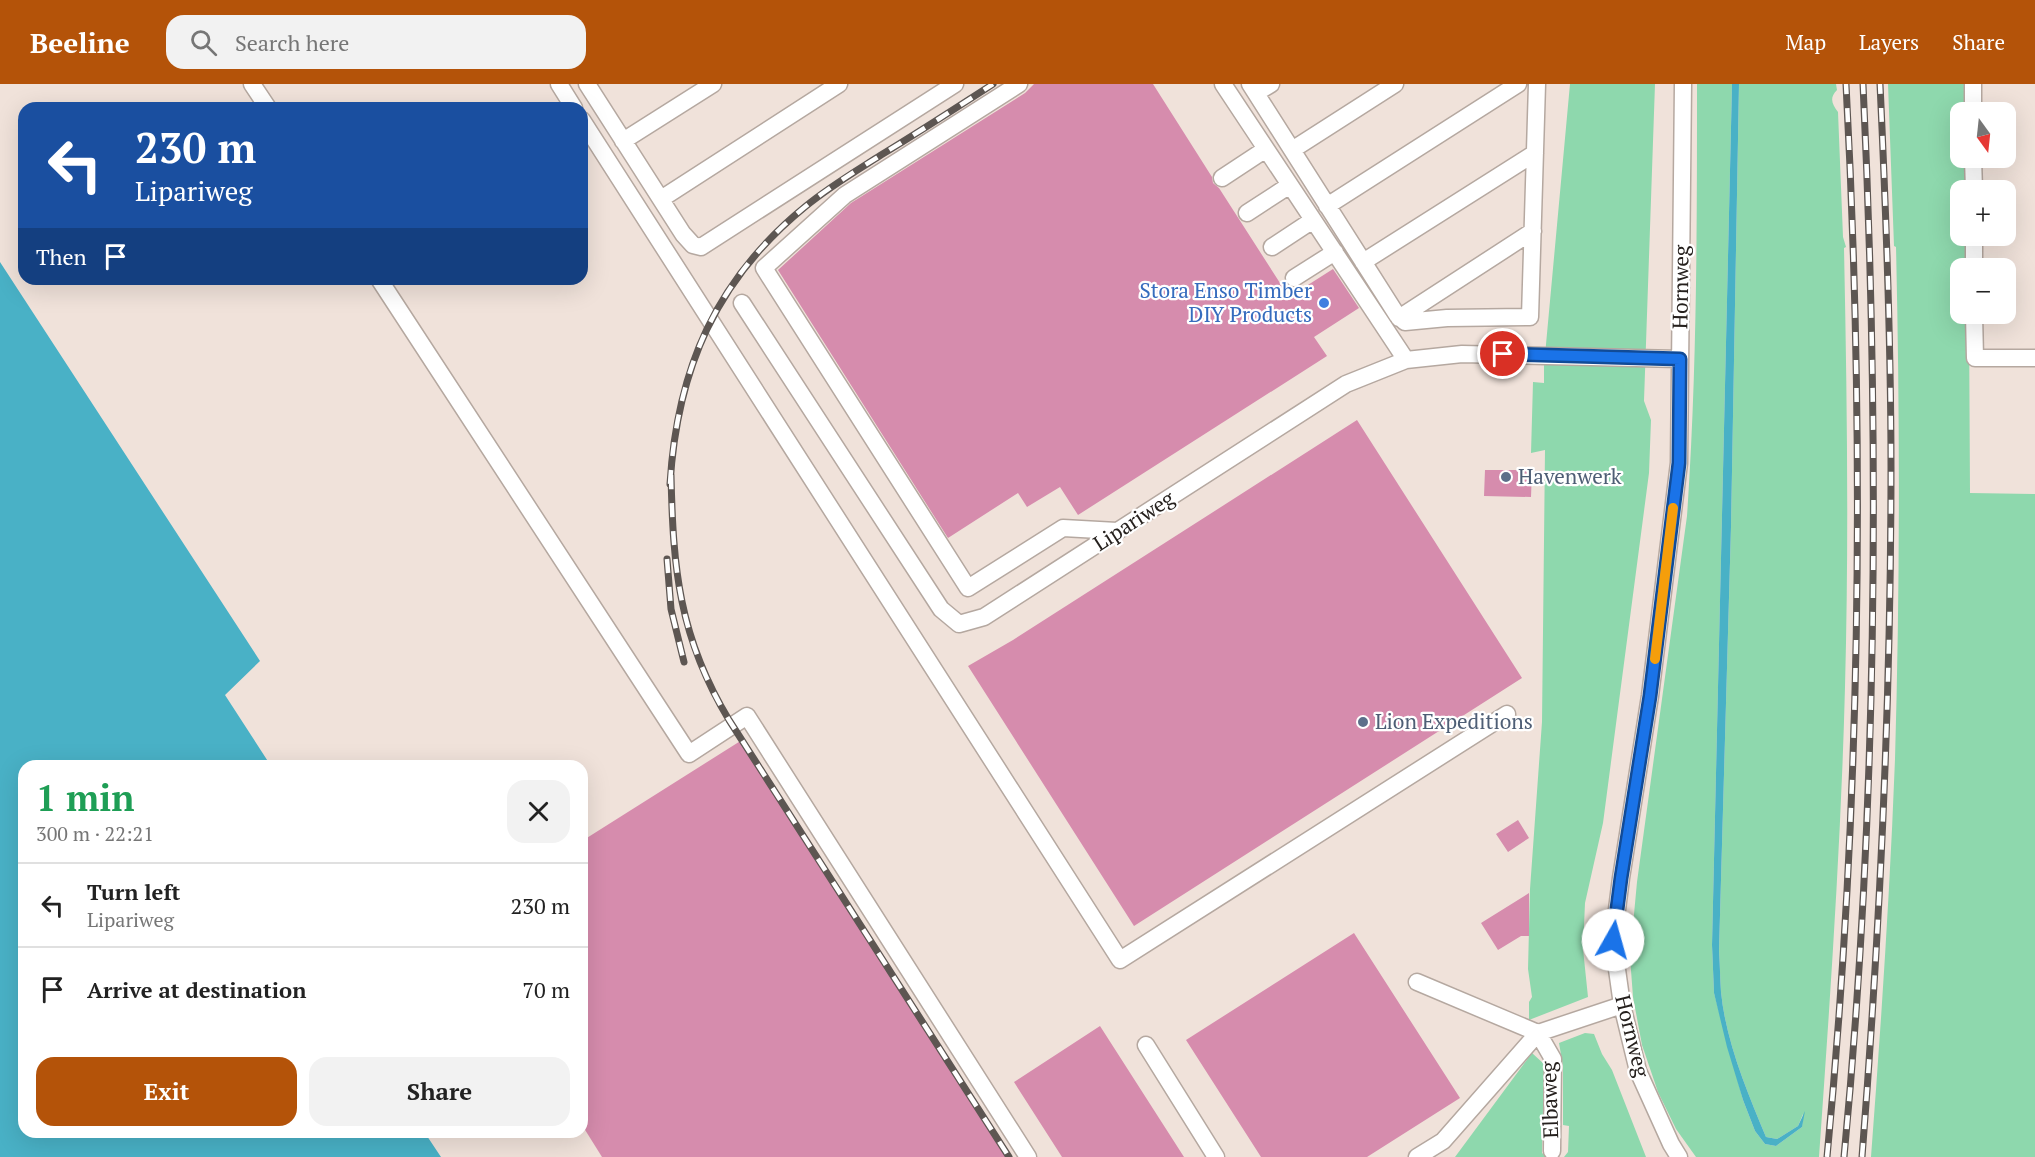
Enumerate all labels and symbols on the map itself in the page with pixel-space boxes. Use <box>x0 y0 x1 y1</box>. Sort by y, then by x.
north arrow <box>1950 102 2016 168</box>
street label: Hornweg <box>1665 244 1695 329</box>
place label: Stora Enso Timber DIY Products <box>1140 276 1312 328</box>
marker: Stora Enso Timber DIY Products <box>1317 296 1331 310</box>
pin <box>1477 328 1528 379</box>
place label: Havenwerk <box>1518 462 1622 490</box>
marker: Havenwerk <box>1499 470 1513 484</box>
street label: Lipariweg <box>1088 483 1180 557</box>
place label: Lion Expeditions <box>1375 707 1533 735</box>
marker: Lion Expeditions <box>1356 715 1370 729</box>
position arrow <box>1581 908 1645 972</box>
street label: Hornweg <box>1609 992 1657 1081</box>
street label: Elbaweg <box>1534 1060 1564 1139</box>

